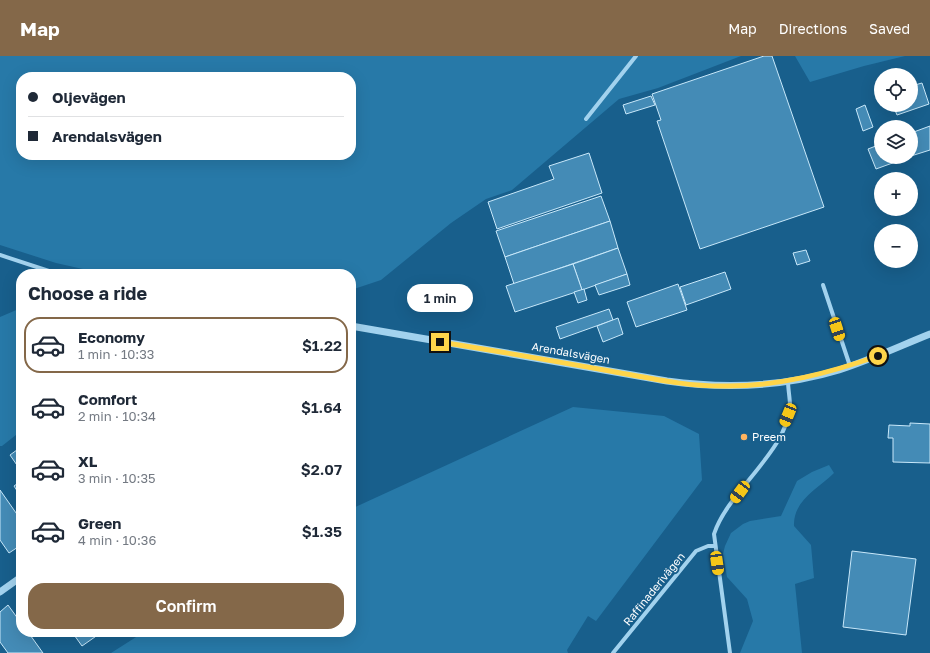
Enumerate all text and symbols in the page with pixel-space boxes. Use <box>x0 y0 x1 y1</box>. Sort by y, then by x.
text: Map <box>20 17 60 40</box>
text: Map <box>728 20 757 37</box>
text: Directions <box>779 20 847 37</box>
text: Saved <box>869 20 910 37</box>
map controls <box>874 68 918 268</box>
button: locate <box>874 68 918 112</box>
text: Oljevägen <box>52 88 126 106</box>
button: layers <box>874 120 918 164</box>
text: Arendalsvägen <box>52 127 162 145</box>
button: + <box>874 172 918 216</box>
button: − <box>874 224 918 268</box>
text: Choose a ride <box>28 282 147 304</box>
callout: 1 min <box>407 284 473 312</box>
text: 1 min <box>424 290 456 306</box>
car <box>828 316 846 342</box>
icon: car <box>30 327 66 363</box>
text: Economy <box>78 328 145 346</box>
route end <box>431 333 449 351</box>
text: $1.22 <box>302 336 342 354</box>
street label: Arendalsvägen <box>531 339 611 366</box>
text: 1 min · 10:33 <box>78 346 154 362</box>
route start <box>869 347 887 365</box>
icon: car <box>30 389 66 425</box>
text: Comfort <box>78 390 137 408</box>
text: $1.64 <box>301 398 342 416</box>
car <box>778 402 798 428</box>
text: 2 min · 10:34 <box>78 408 156 424</box>
place label: Preem <box>752 430 786 443</box>
marker: Preem <box>739 432 749 442</box>
icon: car <box>30 451 66 487</box>
text: XL <box>78 452 97 470</box>
text: $2.07 <box>301 460 342 478</box>
text: 3 min · 10:35 <box>78 470 156 486</box>
car <box>728 479 752 505</box>
icon: car <box>30 513 66 549</box>
text: Green <box>78 514 121 532</box>
text: $1.35 <box>302 522 342 540</box>
text: 4 min · 10:36 <box>78 532 156 548</box>
street label: Raffinaderivägen <box>620 550 687 628</box>
car <box>709 550 725 576</box>
button: Confirm <box>28 583 344 629</box>

